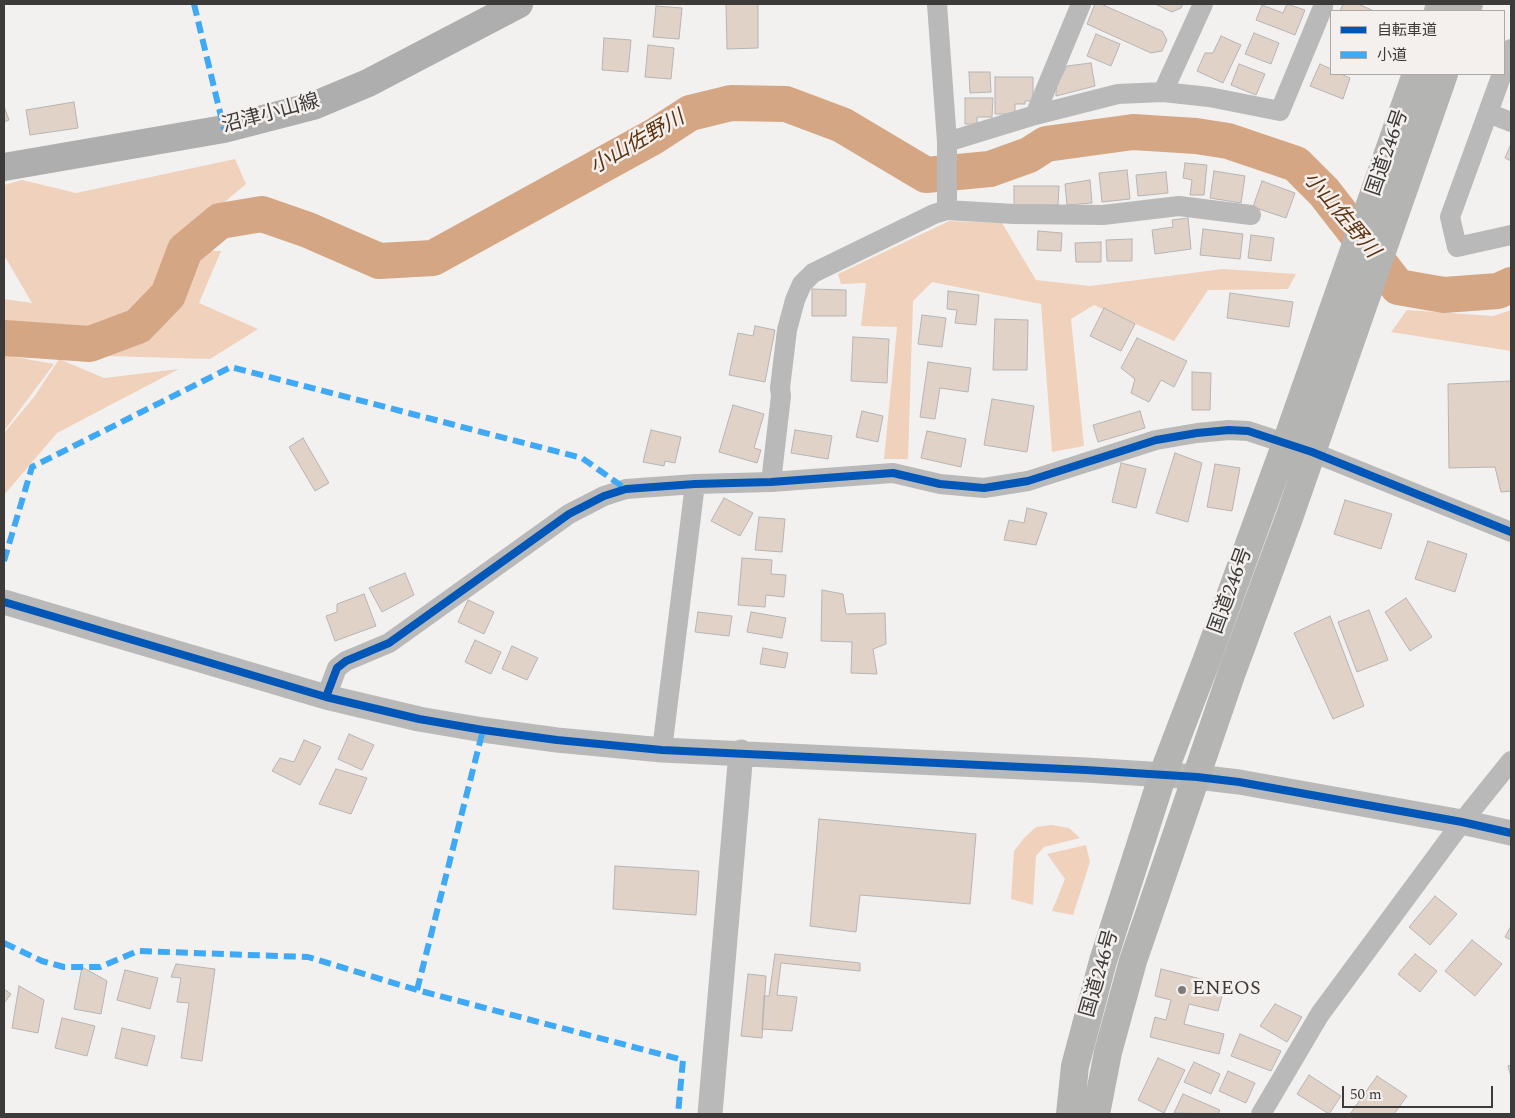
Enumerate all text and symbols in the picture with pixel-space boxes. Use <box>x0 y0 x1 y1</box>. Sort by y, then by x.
legend <box>1330 10 1505 75</box>
text: 自転車道 <box>1377 19 1437 42</box>
text: 小道 <box>1377 44 1407 67</box>
street label: 沼津小山線 <box>220 90 322 140</box>
water label: 小山佐野川 <box>586 107 690 181</box>
street label: 国道246号 <box>1363 107 1415 199</box>
water label: 小山佐野川 <box>1297 168 1383 264</box>
street label: 国道246号 <box>1205 545 1259 637</box>
street label: 国道246号 <box>1077 927 1125 1021</box>
place label: ENEOS <box>1192 978 1261 1002</box>
marker: ENEOS <box>1176 984 1188 996</box>
scale bar <box>1345 1076 1496 1108</box>
text: 50 m <box>1350 1083 1382 1106</box>

